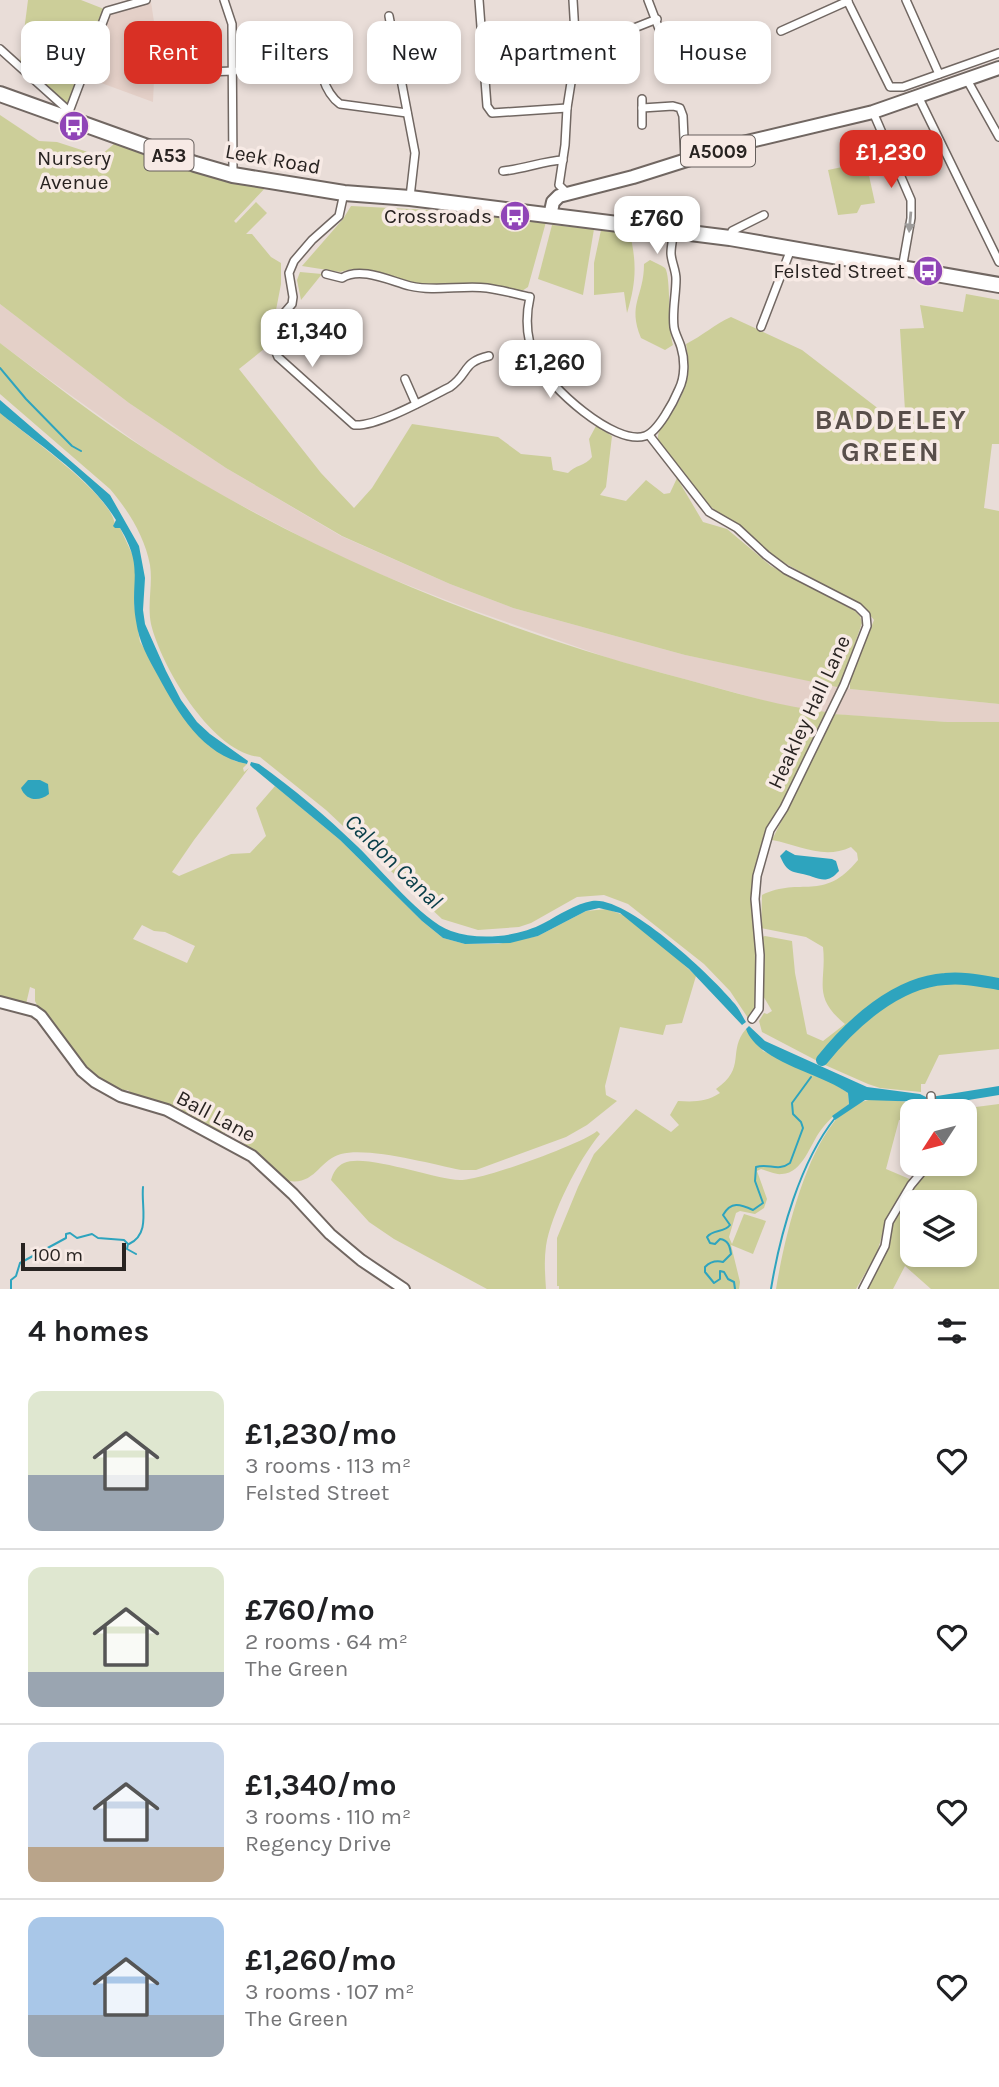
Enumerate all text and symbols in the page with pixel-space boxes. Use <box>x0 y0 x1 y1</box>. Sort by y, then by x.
chip: Buy <box>21 21 110 84</box>
chip: Rent <box>124 21 222 84</box>
chip: Filters <box>236 21 353 84</box>
chip: New <box>367 21 461 84</box>
chip: Apartment <box>475 21 640 84</box>
chip: House <box>654 21 771 84</box>
bus stop icon: Nursery Avenue <box>57 109 91 143</box>
pin: £1,230 <box>834 130 948 190</box>
road number: A5009 <box>681 136 755 167</box>
street label: Leek Road <box>223 139 323 179</box>
text: £1,230 <box>856 139 926 166</box>
road number: A53 <box>144 140 194 170</box>
place label: Nursery Avenue <box>37 146 111 194</box>
pin: £760 <box>616 196 698 256</box>
bus stop icon: Crossroads <box>498 199 532 233</box>
place label: Crossroads <box>384 204 492 228</box>
text: £760 <box>630 205 684 232</box>
one-way arrow <box>904 211 915 233</box>
bus stop icon: Felsted Street <box>911 254 945 288</box>
place label: Felsted Street <box>773 259 905 283</box>
pin: £1,340 <box>255 310 369 369</box>
text: £1,340 <box>277 318 347 345</box>
pin: £1,260 <box>493 340 607 400</box>
text: £1,260 <box>515 349 585 376</box>
district label: BADDELEY GREEN <box>814 403 968 468</box>
street label: Heakley Hall Lane <box>763 631 855 793</box>
water label: Caldon Canal <box>339 808 448 915</box>
street label: Ball Lane <box>172 1085 260 1147</box>
north arrow <box>900 1099 976 1176</box>
map controls <box>900 1099 977 1267</box>
button: layers <box>900 1190 977 1267</box>
scale bar <box>21 1240 126 1272</box>
text: 100 m <box>32 1244 83 1266</box>
icon: filters <box>933 1312 971 1350</box>
text: 4 homes <box>28 1313 149 1349</box>
text: £1,230/mo <box>245 1416 397 1452</box>
icon: home <box>84 1419 168 1503</box>
icon: heart <box>933 1442 971 1480</box>
text: 3 rooms · 113 m² <box>245 1452 411 1479</box>
text: Felsted Street <box>245 1479 389 1506</box>
text: £760/mo <box>245 1592 375 1628</box>
icon: home <box>84 1595 168 1679</box>
icon: heart <box>933 1618 971 1656</box>
text: 2 rooms · 64 m² <box>245 1628 408 1655</box>
text: The Green <box>245 1655 348 1682</box>
text: £1,340/mo <box>245 1767 396 1803</box>
icon: home <box>84 1770 168 1854</box>
icon: heart <box>933 1793 971 1831</box>
text: 3 rooms · 110 m² <box>245 1803 411 1830</box>
text: Regency Drive <box>245 1830 391 1857</box>
text: £1,260/mo <box>245 1942 396 1978</box>
icon: home <box>84 1945 168 2029</box>
icon: heart <box>933 1968 971 2006</box>
text: 3 rooms · 107 m² <box>245 1978 414 2005</box>
text: The Green <box>245 2005 348 2032</box>

